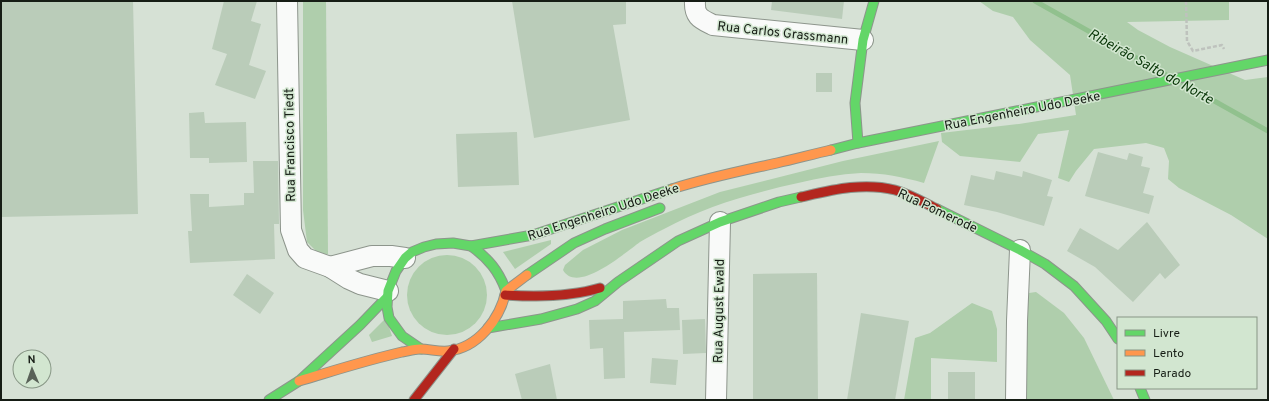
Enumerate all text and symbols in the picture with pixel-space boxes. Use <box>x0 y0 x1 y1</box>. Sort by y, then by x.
street label: Rua Carlos Grassmann <box>717 19 849 49</box>
water label: Ribeirão Salto do Norte <box>1085 26 1216 109</box>
street label: Rua Francisco Tiedt <box>282 88 300 202</box>
street label: Rua Engenheiro Udo Deeke <box>943 89 1102 135</box>
street label: Rua Engenheiro Udo Deeke <box>526 181 682 245</box>
street label: Rua Pomerode <box>895 186 980 237</box>
street label: Rua August Ewald <box>711 259 729 363</box>
legend <box>1117 317 1257 389</box>
text: Livre <box>1153 326 1180 342</box>
text: Lento <box>1153 346 1184 362</box>
north arrow <box>12 349 52 389</box>
text: N <box>27 353 36 367</box>
text: Parado <box>1153 366 1191 382</box>

